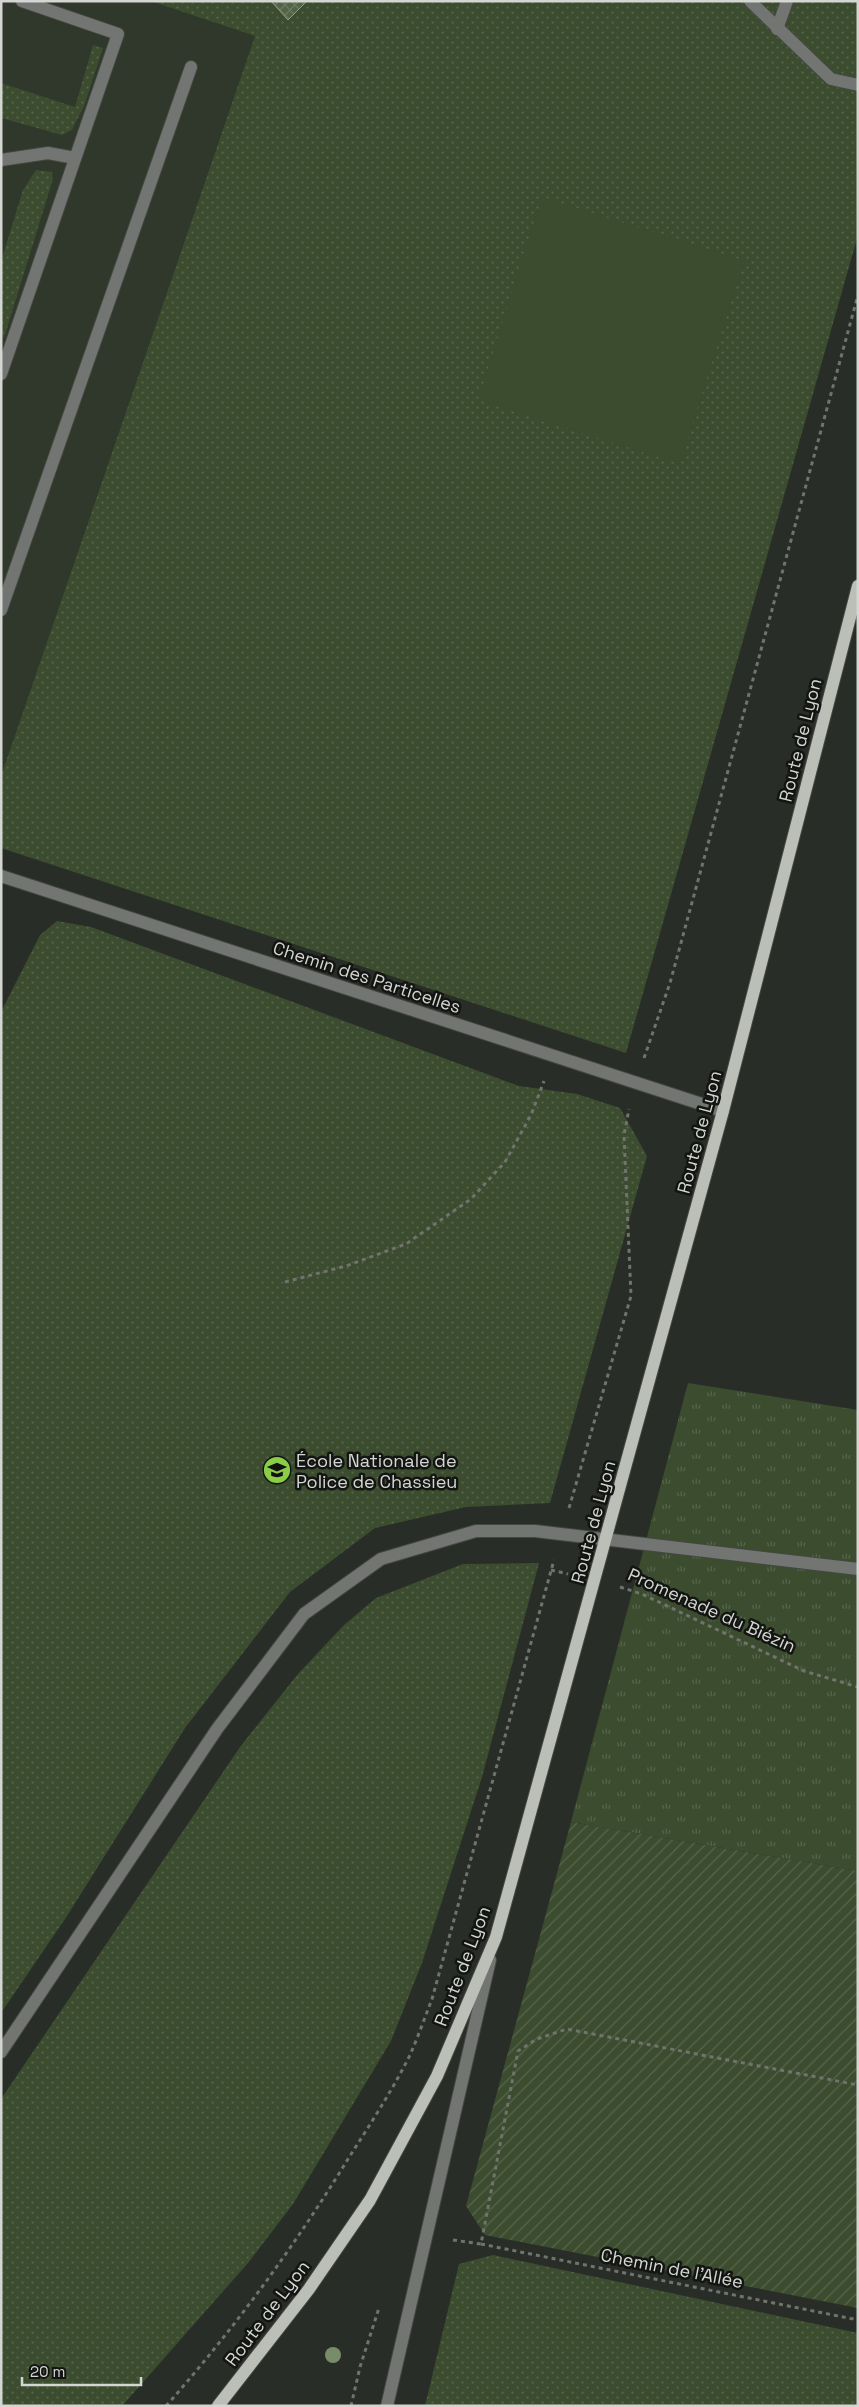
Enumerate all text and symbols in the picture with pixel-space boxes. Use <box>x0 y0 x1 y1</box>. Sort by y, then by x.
street label: Route de Lyon <box>774 676 826 804</box>
street label: Chemin des Particelles <box>270 936 464 1018</box>
street label: Route de Lyon <box>672 1068 726 1196</box>
place label: École Nationale de Police de Chassieu <box>296 1449 457 1493</box>
school or university icon: École Nationale de Police de Chassieu <box>262 1455 292 1485</box>
street label: Route de Lyon <box>566 1458 620 1586</box>
street label: Promenade du Biézin <box>625 1563 799 1657</box>
street label: Route de Lyon <box>429 1903 495 2029</box>
street label: Chemin de l'Allée <box>599 2243 745 2293</box>
street label: Route de Lyon <box>220 2256 314 2370</box>
scale bar <box>22 2354 141 2386</box>
text: 20 m <box>30 2362 65 2381</box>

